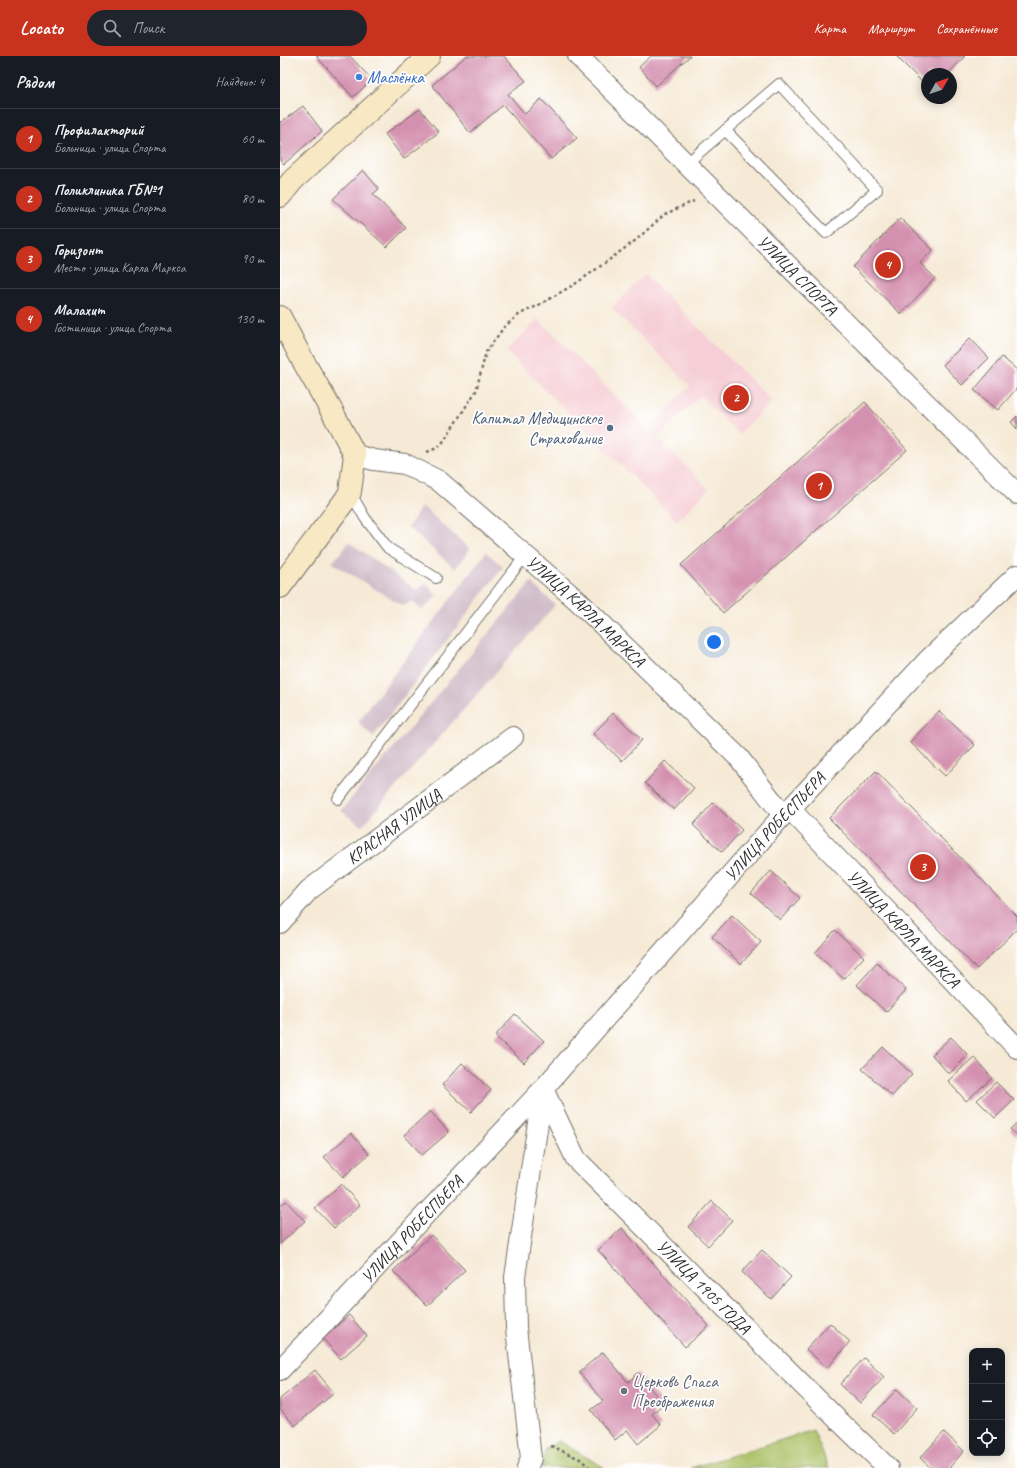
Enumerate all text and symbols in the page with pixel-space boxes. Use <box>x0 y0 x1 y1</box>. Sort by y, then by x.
search box <box>87 10 367 46</box>
text: Locato <box>20 16 63 40</box>
icon: search <box>101 17 123 39</box>
text: Поиск <box>133 19 165 38</box>
text: Карта <box>814 20 846 37</box>
text: Маршрут <box>868 20 914 37</box>
text: Сохранённые <box>936 20 997 37</box>
place label: Маслёнка <box>367 67 425 88</box>
north arrow <box>921 68 957 104</box>
text: Рядом <box>16 72 54 93</box>
marker: Маслёнка <box>354 72 364 82</box>
text: Найдено: 4 <box>216 74 264 90</box>
text: Профилакторий <box>54 121 144 140</box>
text: 1 <box>26 131 32 147</box>
text: 60 m <box>242 131 264 147</box>
text: Больница · улица Спорта <box>54 140 166 156</box>
text: Поликлиника ГБ№1 <box>54 181 162 200</box>
text: 2 <box>26 191 32 207</box>
text: 80 m <box>242 191 264 207</box>
text: Больница · улица Спорта <box>54 200 166 216</box>
street label: УЛИЦА СПОРТА <box>753 231 842 320</box>
text: Горизонт <box>54 241 102 260</box>
pin: 4 <box>875 250 901 280</box>
text: 3 <box>26 251 32 267</box>
text: 90 m <box>242 251 264 267</box>
text: Место · улица Карла Маркса <box>54 260 186 276</box>
text: Малахит <box>54 301 105 320</box>
text: 4 <box>26 311 32 327</box>
text: 130 m <box>236 311 264 327</box>
text: Гостиница · улица Спорта <box>54 320 171 336</box>
pin: 2 <box>723 383 749 413</box>
place label: Капитал Медицинское Страхование <box>472 408 603 449</box>
marker: Капитал Медицинское Страхование <box>605 423 615 433</box>
pin: 1 <box>806 471 832 501</box>
street label: УЛИЦА КАРЛА МАРКСА <box>522 551 650 672</box>
your location <box>704 632 724 652</box>
street label: УЛИЦА РОБЕСПЬЕРА <box>720 767 830 885</box>
street label: КРАСНАЯ УЛИЦА <box>342 784 446 869</box>
pin: 3 <box>910 852 936 882</box>
street label: УЛИЦА КАРЛА МАРКСА <box>843 866 965 993</box>
street label: УЛИЦА РОБЕСПЬЕРА <box>356 1170 468 1287</box>
street label: УЛИЦА 1905 ГОДА <box>652 1235 756 1338</box>
map controls <box>969 1348 1005 1456</box>
button: + <box>969 1348 1005 1384</box>
place label: Церковь Спаса Преображения <box>632 1371 720 1412</box>
button: − <box>969 1384 1005 1420</box>
marker: Церковь Спаса Преображения <box>619 1386 629 1396</box>
button: locate <box>969 1420 1005 1456</box>

